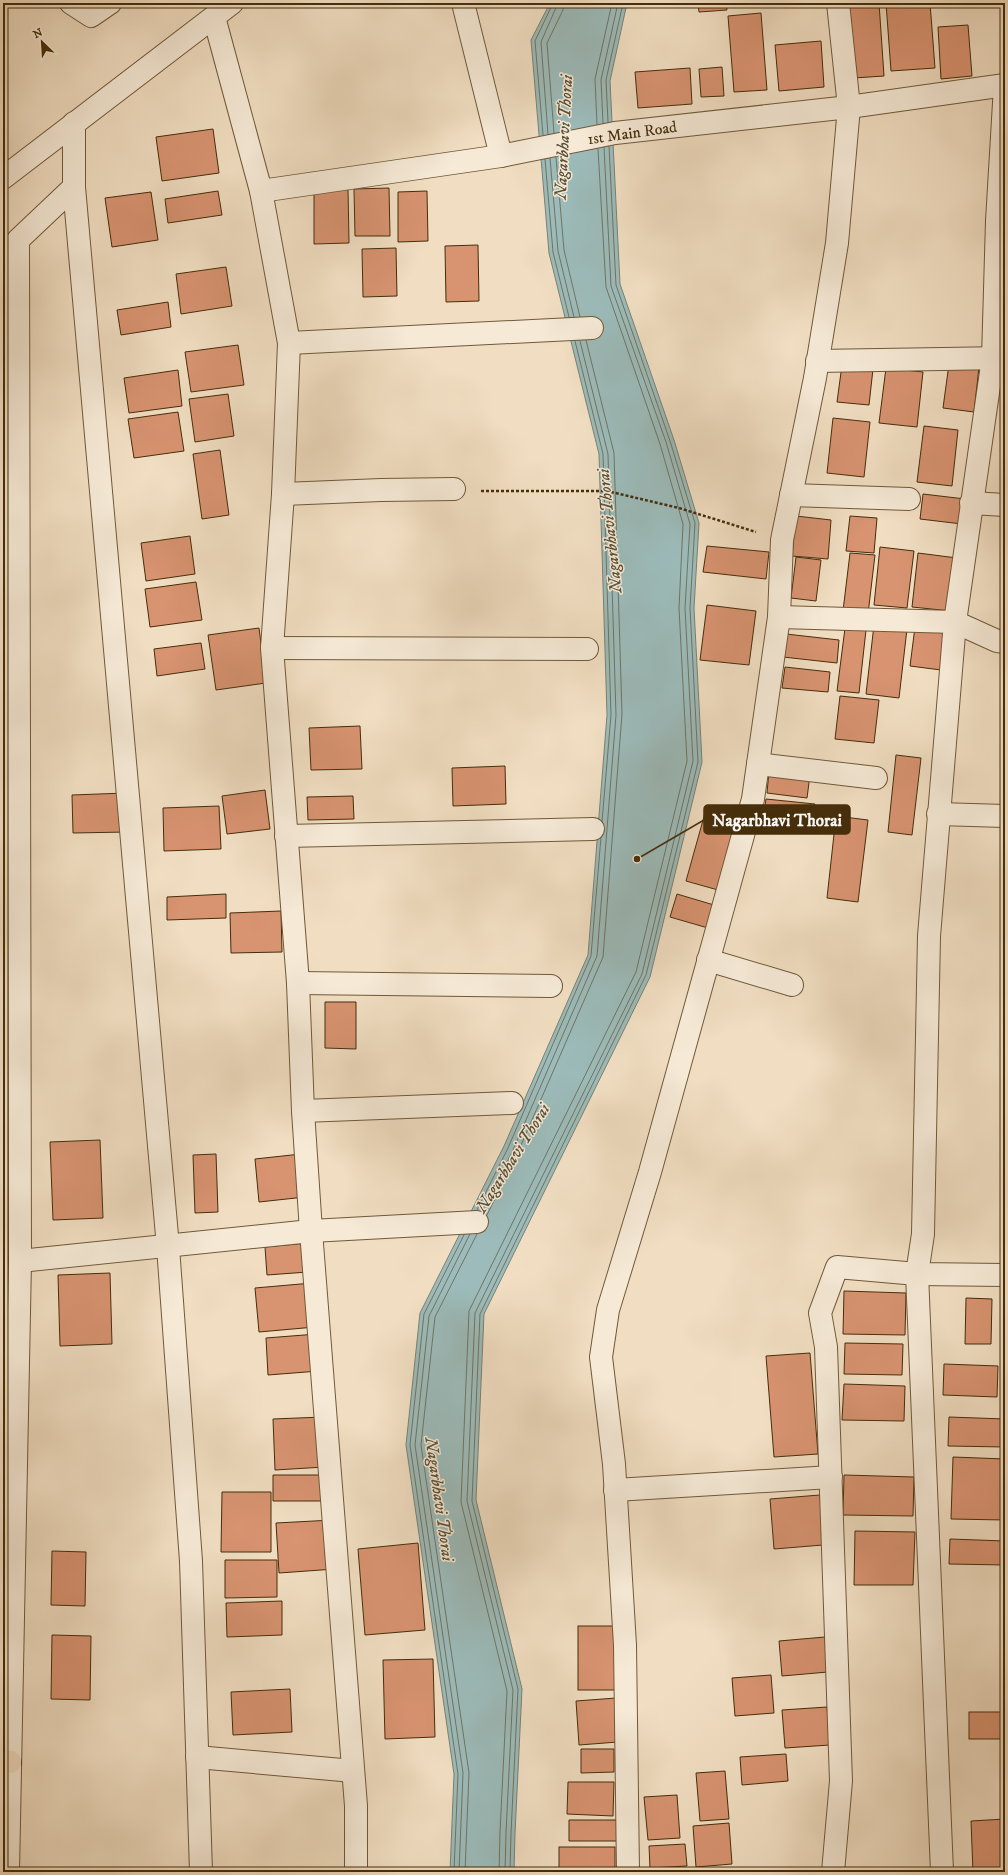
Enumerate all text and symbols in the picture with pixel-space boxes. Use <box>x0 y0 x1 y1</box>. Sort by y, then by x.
north arrow <box>22 22 62 62</box>
text: N <box>31 26 45 42</box>
water label: Nagarbhavi Thorai <box>550 73 578 201</box>
street label: 1st Main Road <box>586 117 678 149</box>
water label: Nagarbhavi Thorai <box>592 466 628 595</box>
callout: Nagarbhavi Thorai <box>704 805 850 834</box>
text: Nagarbhavi Thorai <box>712 810 843 832</box>
water label: Nagarbhavi Thorai <box>470 1098 556 1218</box>
water label: Nagarbhavi Thorai <box>419 1435 459 1564</box>

